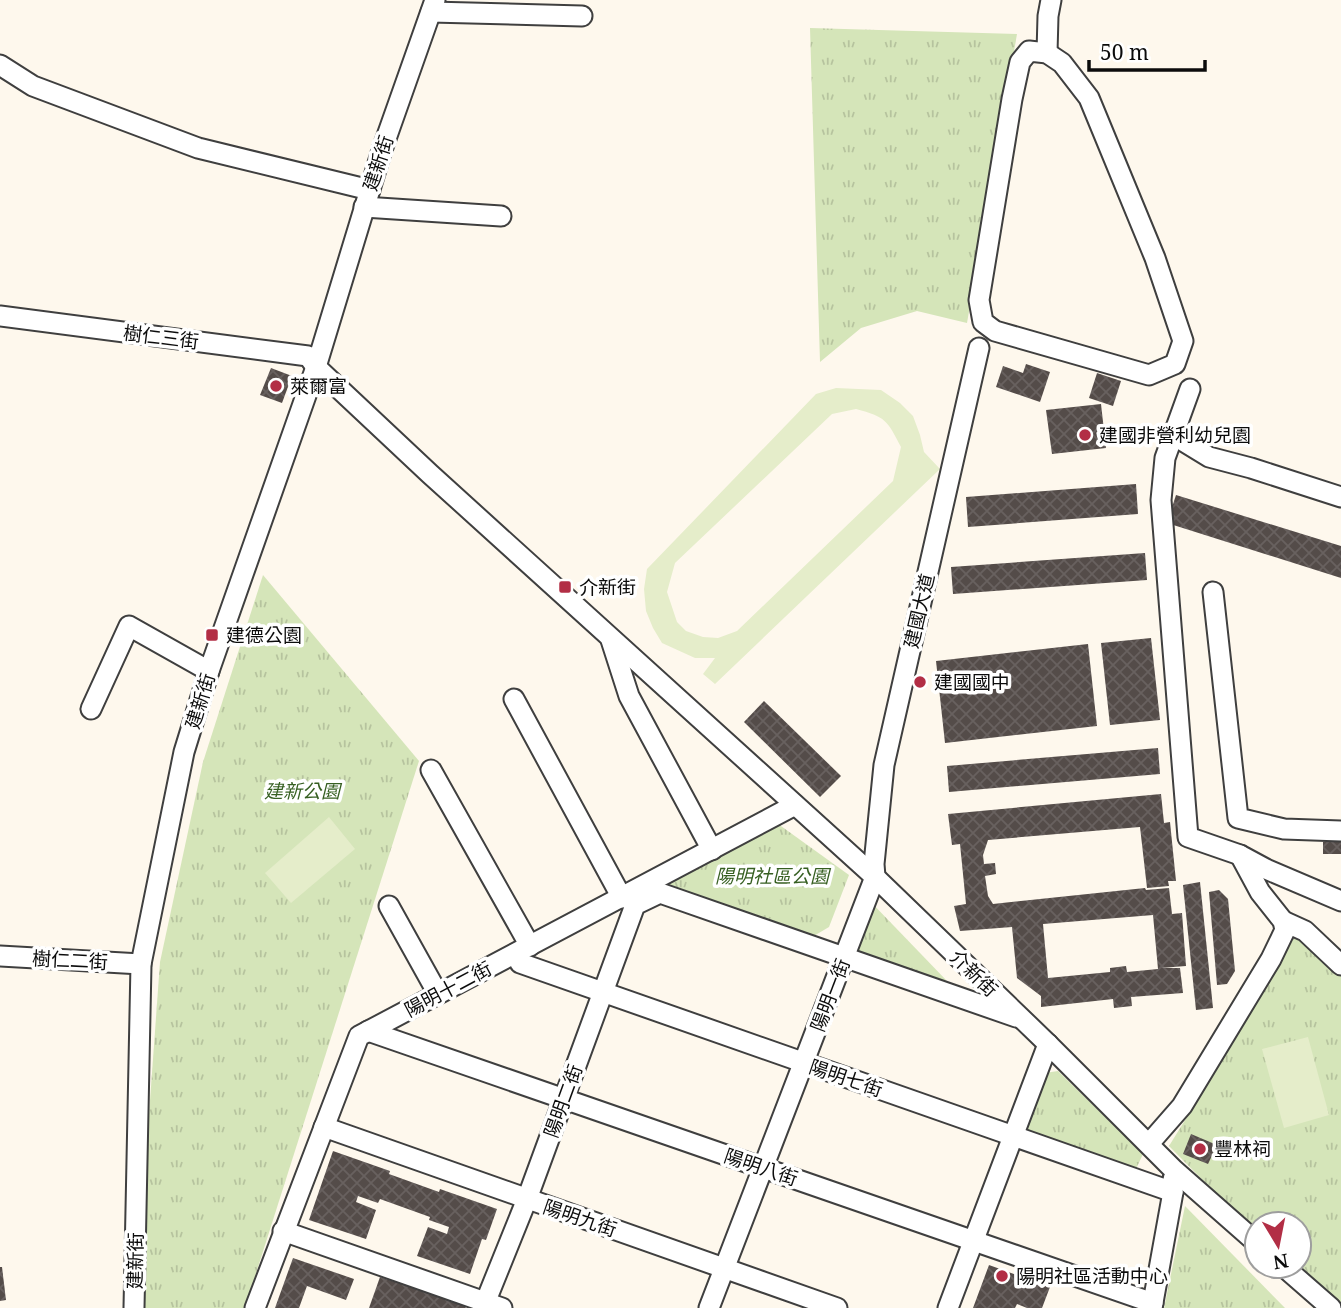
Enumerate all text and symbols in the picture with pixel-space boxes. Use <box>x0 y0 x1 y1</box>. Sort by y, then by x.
scale bar <box>1089 28 1204 72</box>
text: 50 m <box>1100 38 1149 66</box>
street label: 建新街 <box>357 132 399 194</box>
street label: 樹仁三街 <box>122 319 200 355</box>
place label: 萊爾富 <box>290 373 347 399</box>
marker: 萊爾富 <box>268 378 284 394</box>
place label: 建國非營利幼兒園 <box>1099 422 1251 448</box>
marker: 建國非營利幼兒園 <box>1077 427 1093 443</box>
street label: 建國大道 <box>898 571 940 651</box>
place label: 介新街 <box>579 574 636 600</box>
marker: 介新街 <box>557 579 573 595</box>
place label: 建德公園 <box>226 622 302 648</box>
marker: 建德公園 <box>204 627 220 643</box>
place label: 建國國中 <box>934 669 1010 695</box>
street label: 建新街 <box>179 670 221 732</box>
marker: 建國國中 <box>912 674 928 690</box>
park label: 建新公園 <box>264 778 343 804</box>
park label: 陽明社區公園 <box>715 863 832 889</box>
street label: 介新街 <box>944 944 1004 1002</box>
street label: 樹仁二街 <box>31 945 109 975</box>
street label: 陽明十二街 <box>400 955 496 1023</box>
street label: 陽明一街 <box>804 955 856 1035</box>
street label: 陽明七街 <box>806 1053 886 1103</box>
street label: 陽明二街 <box>538 1061 588 1141</box>
place label: 豐林祠 <box>1214 1136 1271 1162</box>
marker: 豐林祠 <box>1192 1141 1208 1157</box>
street label: 陽明八街 <box>721 1142 801 1192</box>
street label: 陽明九街 <box>540 1193 620 1243</box>
north arrow <box>1243 1210 1313 1280</box>
street label: 建新街 <box>122 1232 148 1290</box>
text: N <box>1271 1248 1291 1276</box>
place label: 陽明社區活動中心 <box>1016 1263 1168 1289</box>
marker: 陽明社區活動中心 <box>994 1268 1010 1284</box>

